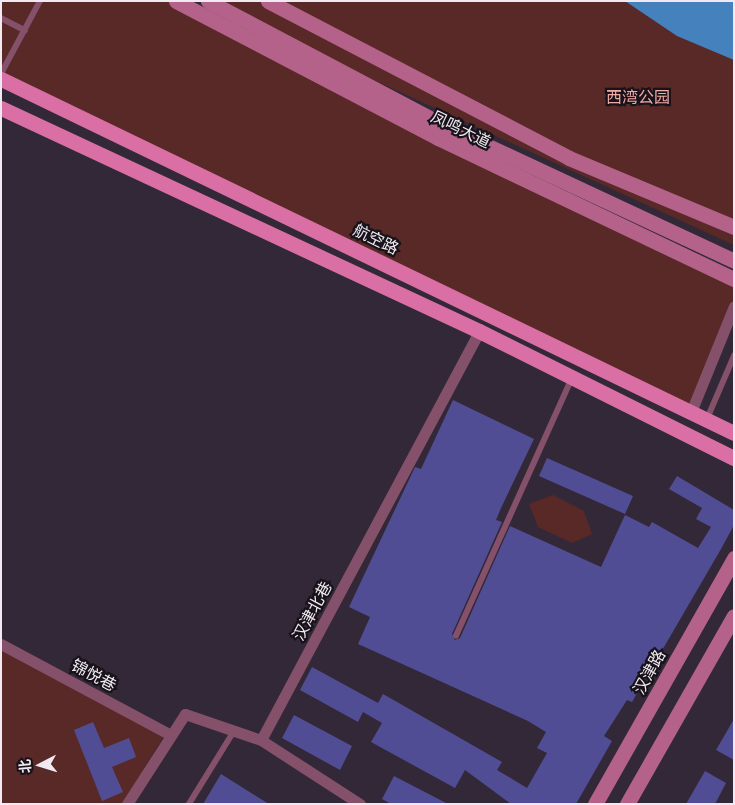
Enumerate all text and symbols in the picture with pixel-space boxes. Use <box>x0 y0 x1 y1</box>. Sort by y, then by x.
park label: 西湾公园 <box>606 87 670 107</box>
street label: 凤鸣大道 <box>428 106 494 152</box>
street label: 航空路 <box>350 220 402 258</box>
street label: 汉津北巷 <box>289 578 335 644</box>
street label: 汉津路 <box>629 646 669 698</box>
street label: 锦悦巷 <box>68 655 120 695</box>
north arrow <box>15 740 65 790</box>
text: 北 <box>15 759 34 774</box>

